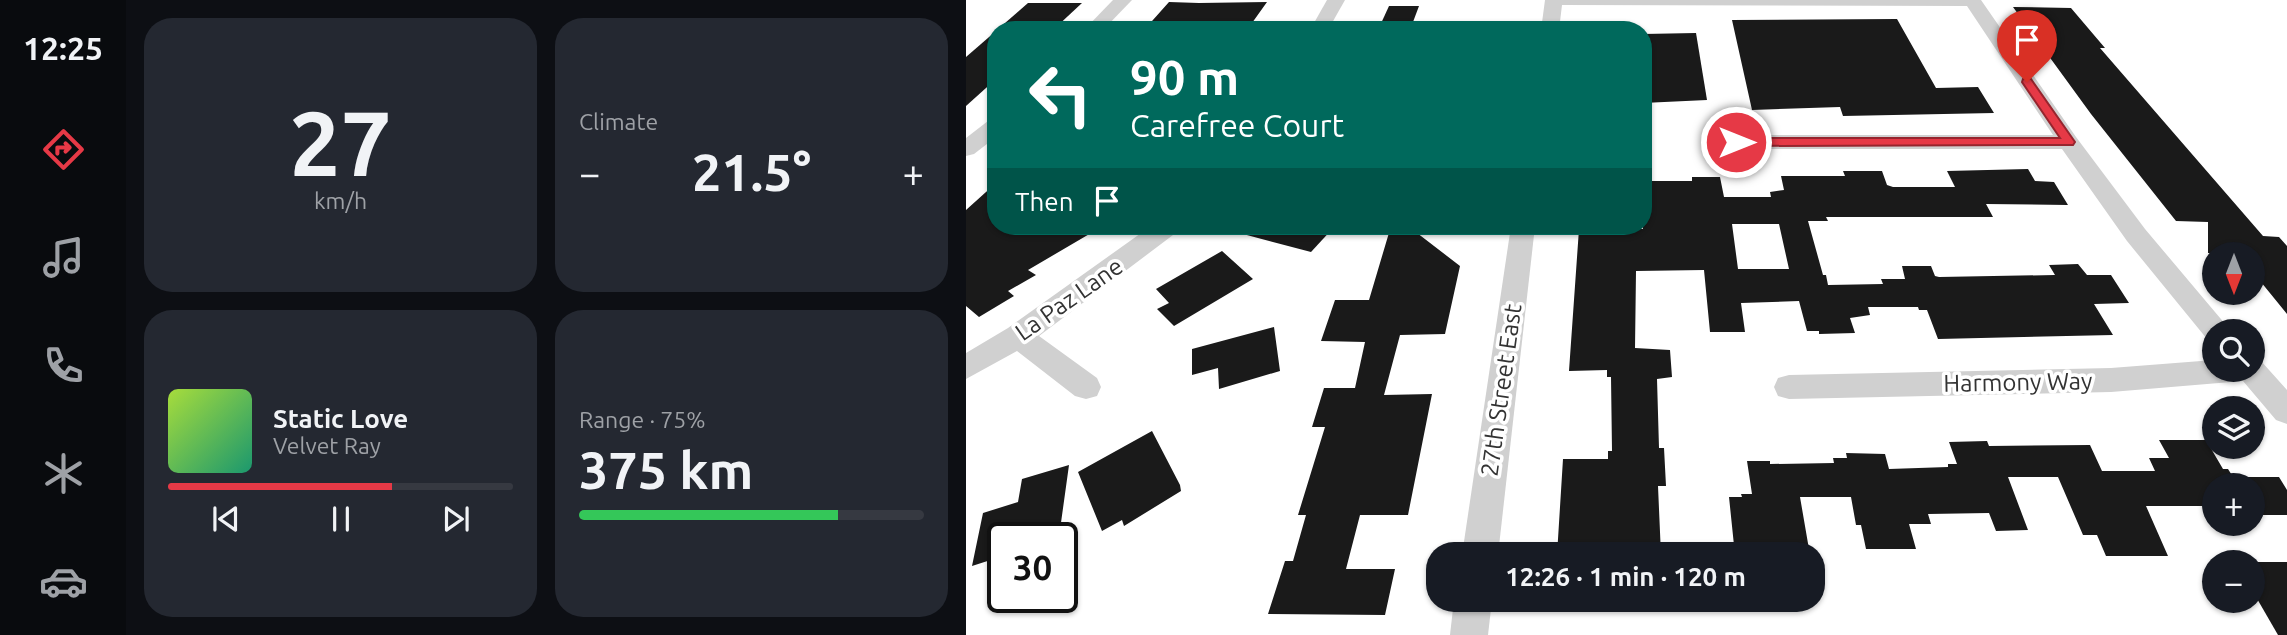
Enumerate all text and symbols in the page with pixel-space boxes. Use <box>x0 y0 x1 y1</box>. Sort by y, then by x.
pin <box>1997 10 2057 82</box>
icon: arrive <box>2008 21 2046 59</box>
text: 12:25 <box>23 30 103 66</box>
icon: left <box>1015 49 1106 140</box>
text: 90 m <box>1130 49 1239 104</box>
text: 27 <box>289 91 392 193</box>
position arrow <box>1699 105 1773 179</box>
text: Carefree Court <box>1130 107 1344 143</box>
text: Climate <box>579 109 658 134</box>
icon: directions <box>39 125 88 174</box>
text: 21.5° <box>692 143 811 201</box>
text: − <box>579 152 600 194</box>
text: + <box>903 152 924 194</box>
icon: arrive <box>1088 182 1126 220</box>
text: Then <box>1015 187 1074 216</box>
text: km/h <box>314 188 367 213</box>
icon: music <box>39 233 88 282</box>
north arrow <box>2202 242 2264 304</box>
map controls <box>2202 242 2265 613</box>
street label: La Paz Lane <box>1010 252 1128 346</box>
street label: 27th Street East <box>1476 301 1527 478</box>
button: search <box>2202 319 2265 382</box>
icon: phone <box>39 341 88 390</box>
street label: Harmony Way <box>1943 367 2093 397</box>
button: layers <box>2202 396 2265 459</box>
text: Static Love <box>273 404 408 433</box>
text: Range · 75% <box>579 407 706 432</box>
text: Velvet Ray <box>273 433 381 458</box>
text: 375 km <box>579 441 753 499</box>
icon: climate <box>39 449 88 498</box>
button: + <box>2202 473 2265 536</box>
icon: previous <box>207 500 245 538</box>
icon: pause <box>322 500 360 538</box>
icon: next <box>437 500 475 538</box>
speed limit sign: 30 <box>987 522 1078 613</box>
button: − <box>2202 550 2265 613</box>
icon: car <box>39 557 88 606</box>
text: 12:26 · 1 min · 120 m <box>1505 562 1746 591</box>

